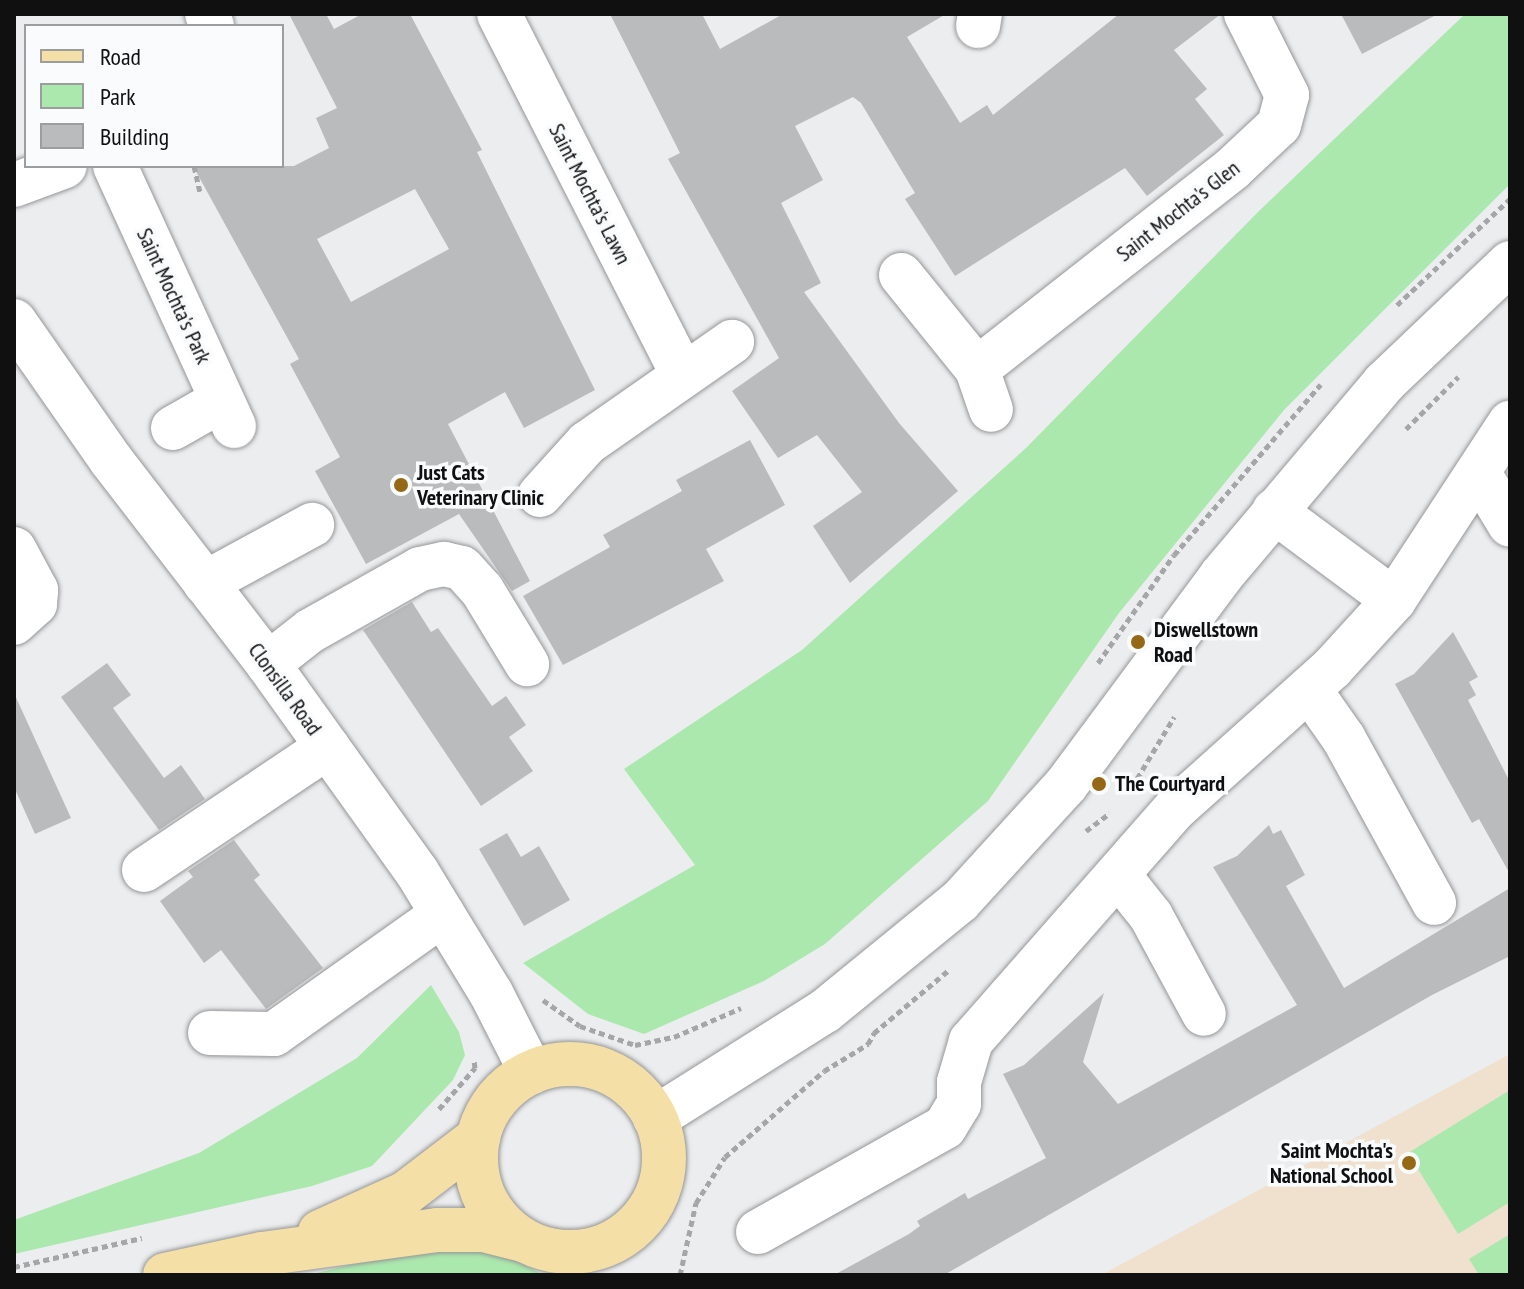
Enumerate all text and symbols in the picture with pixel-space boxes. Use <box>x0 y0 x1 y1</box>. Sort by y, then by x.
legend <box>24 24 284 168</box>
text: Road <box>100 41 141 72</box>
text: Park <box>100 81 136 112</box>
street label: Saint Mochta's Lawn <box>543 119 637 269</box>
text: Building <box>100 121 169 152</box>
street label: Saint Mochta's Glen <box>1111 155 1245 267</box>
street label: Saint Mochta's Park <box>131 224 217 368</box>
place label: Just Cats Veterinary Clinic <box>417 459 545 510</box>
marker: Just Cats Veterinary Clinic <box>392 476 410 494</box>
place label: Diswellstown Road <box>1154 616 1258 668</box>
marker: Diswellstown Road <box>1129 633 1147 651</box>
street label: Clonsilla Road <box>243 638 327 740</box>
place label: The Courtyard <box>1115 771 1225 797</box>
marker: The Courtyard <box>1090 775 1108 793</box>
place label: Saint Mochta's National School <box>1270 1137 1393 1188</box>
marker: Saint Mochta's National School <box>1400 1154 1418 1172</box>

